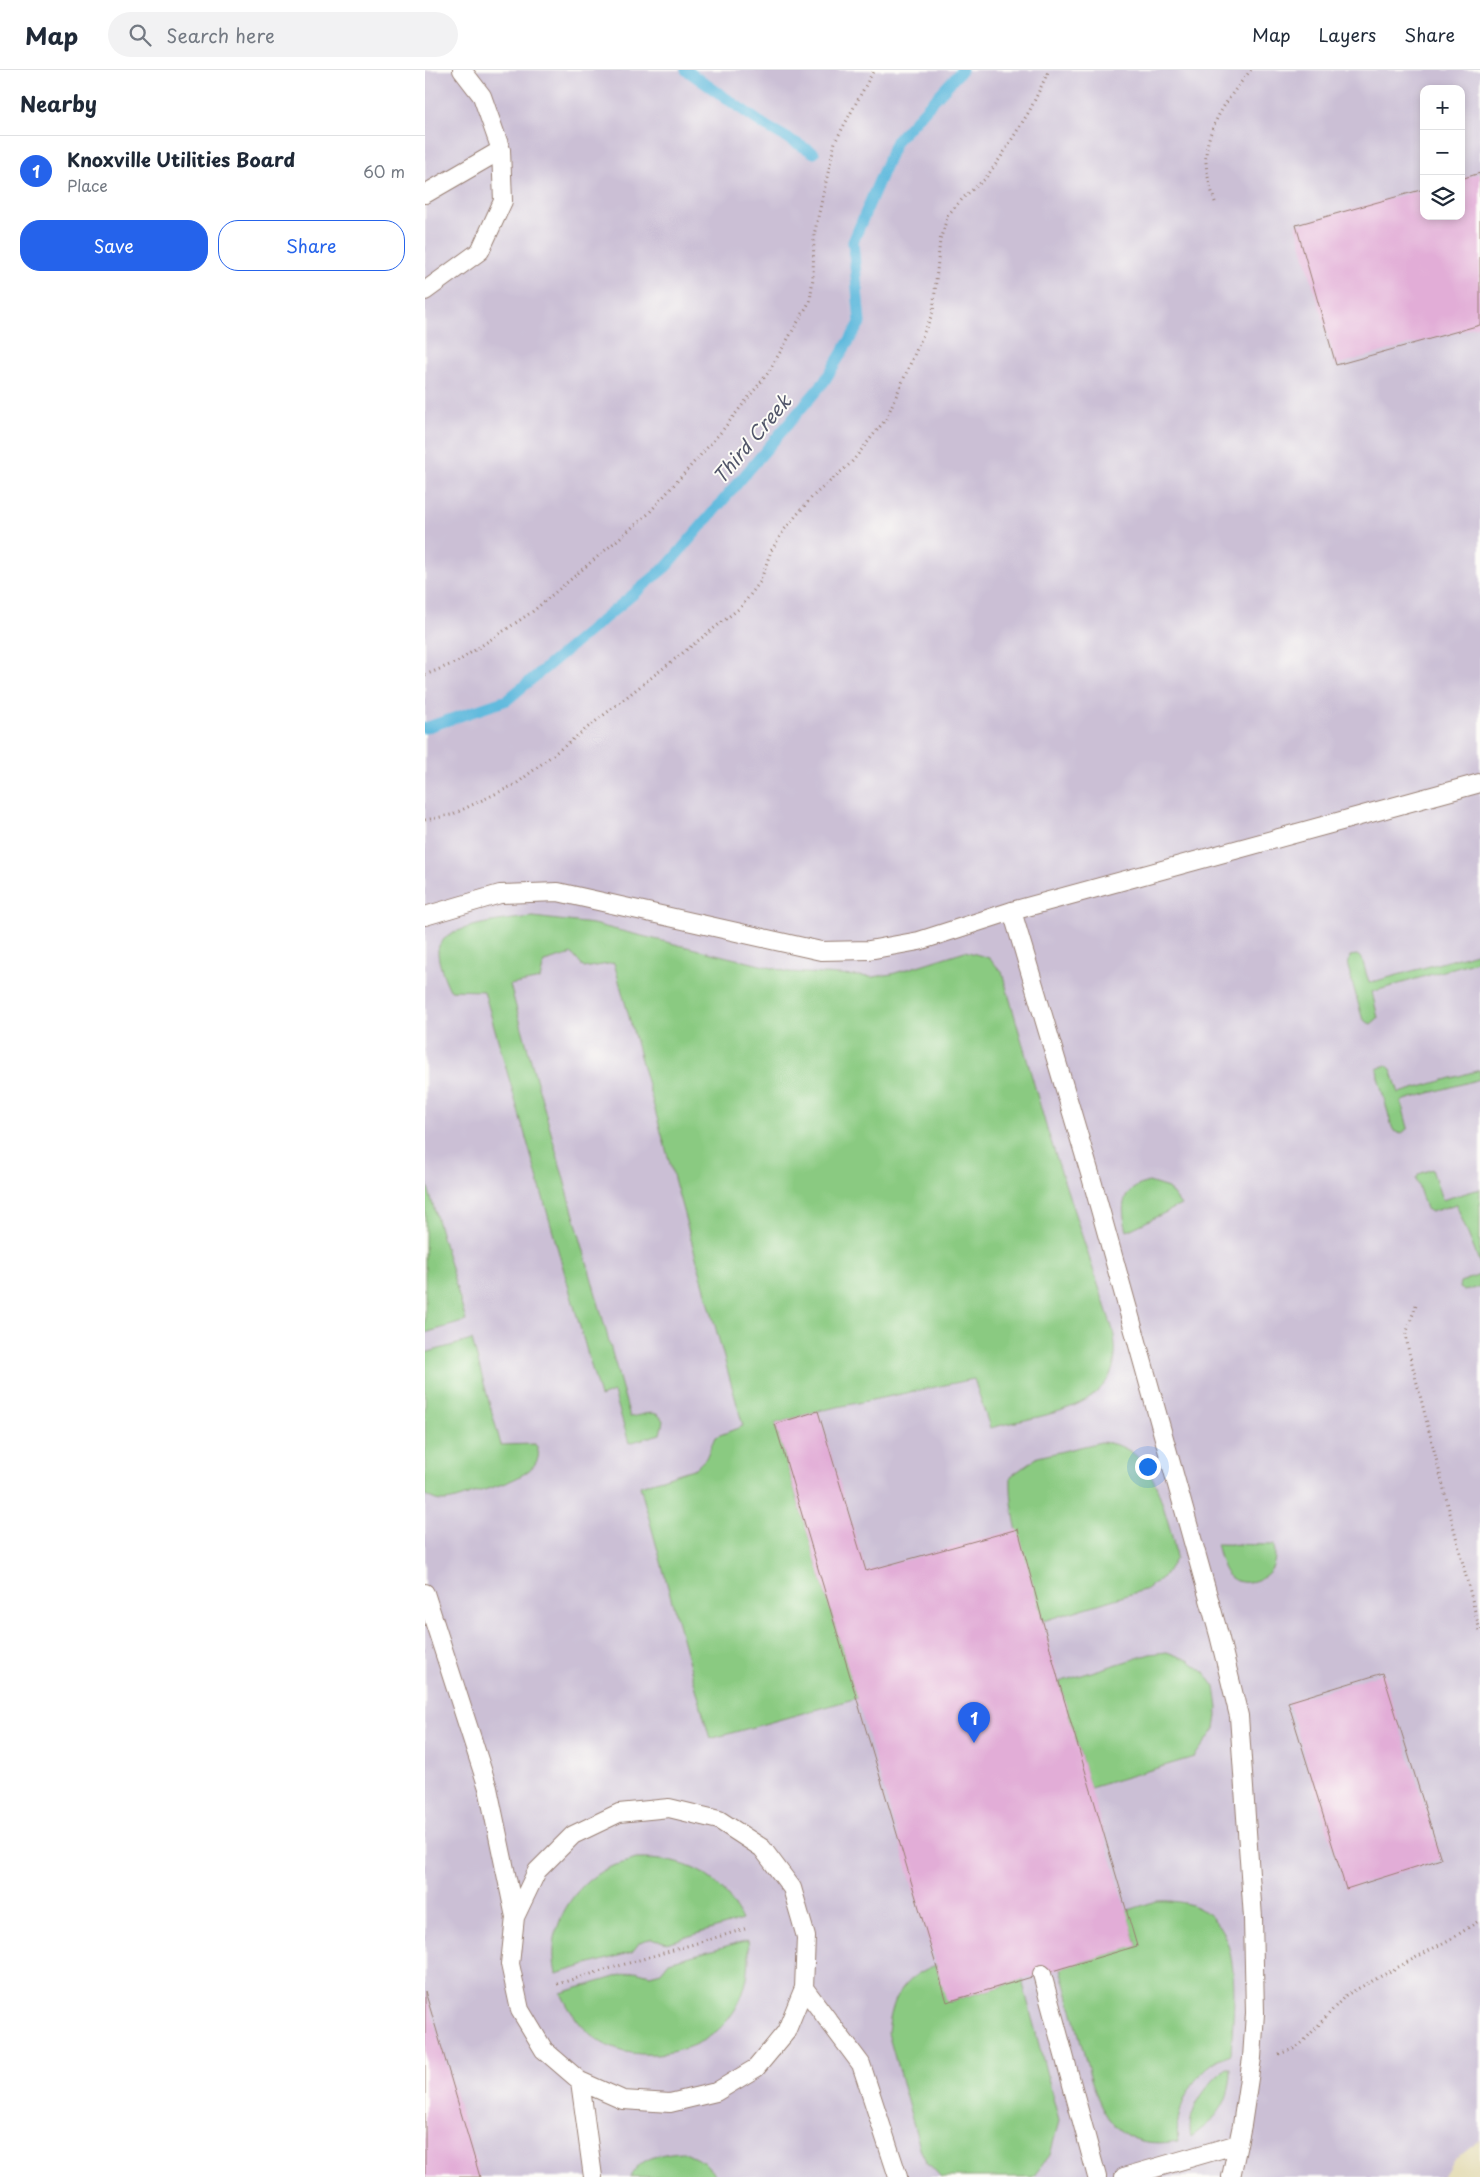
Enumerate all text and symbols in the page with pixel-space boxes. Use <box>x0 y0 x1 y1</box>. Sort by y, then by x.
search box <box>108 12 458 57</box>
text: Map <box>25 17 78 53</box>
icon: search <box>126 21 154 49</box>
text: Search here <box>166 21 275 49</box>
text: Map <box>1252 21 1291 48</box>
text: Layers <box>1319 21 1376 48</box>
text: Share <box>1404 21 1455 48</box>
map controls <box>1420 85 1465 220</box>
button: + <box>1420 85 1465 130</box>
text: Nearby <box>20 87 97 119</box>
button: − <box>1420 130 1465 175</box>
text: Knoxville Utilities Board <box>67 145 295 173</box>
text: 1 <box>32 159 40 183</box>
text: 60 m <box>363 159 405 183</box>
text: Place <box>67 173 108 197</box>
button: layers <box>1420 175 1465 220</box>
button: Save <box>20 220 208 271</box>
button: Share <box>218 220 405 271</box>
water label: Third Creek <box>706 387 798 489</box>
your location <box>1135 1454 1161 1480</box>
pin: 1 <box>958 1702 990 1743</box>

